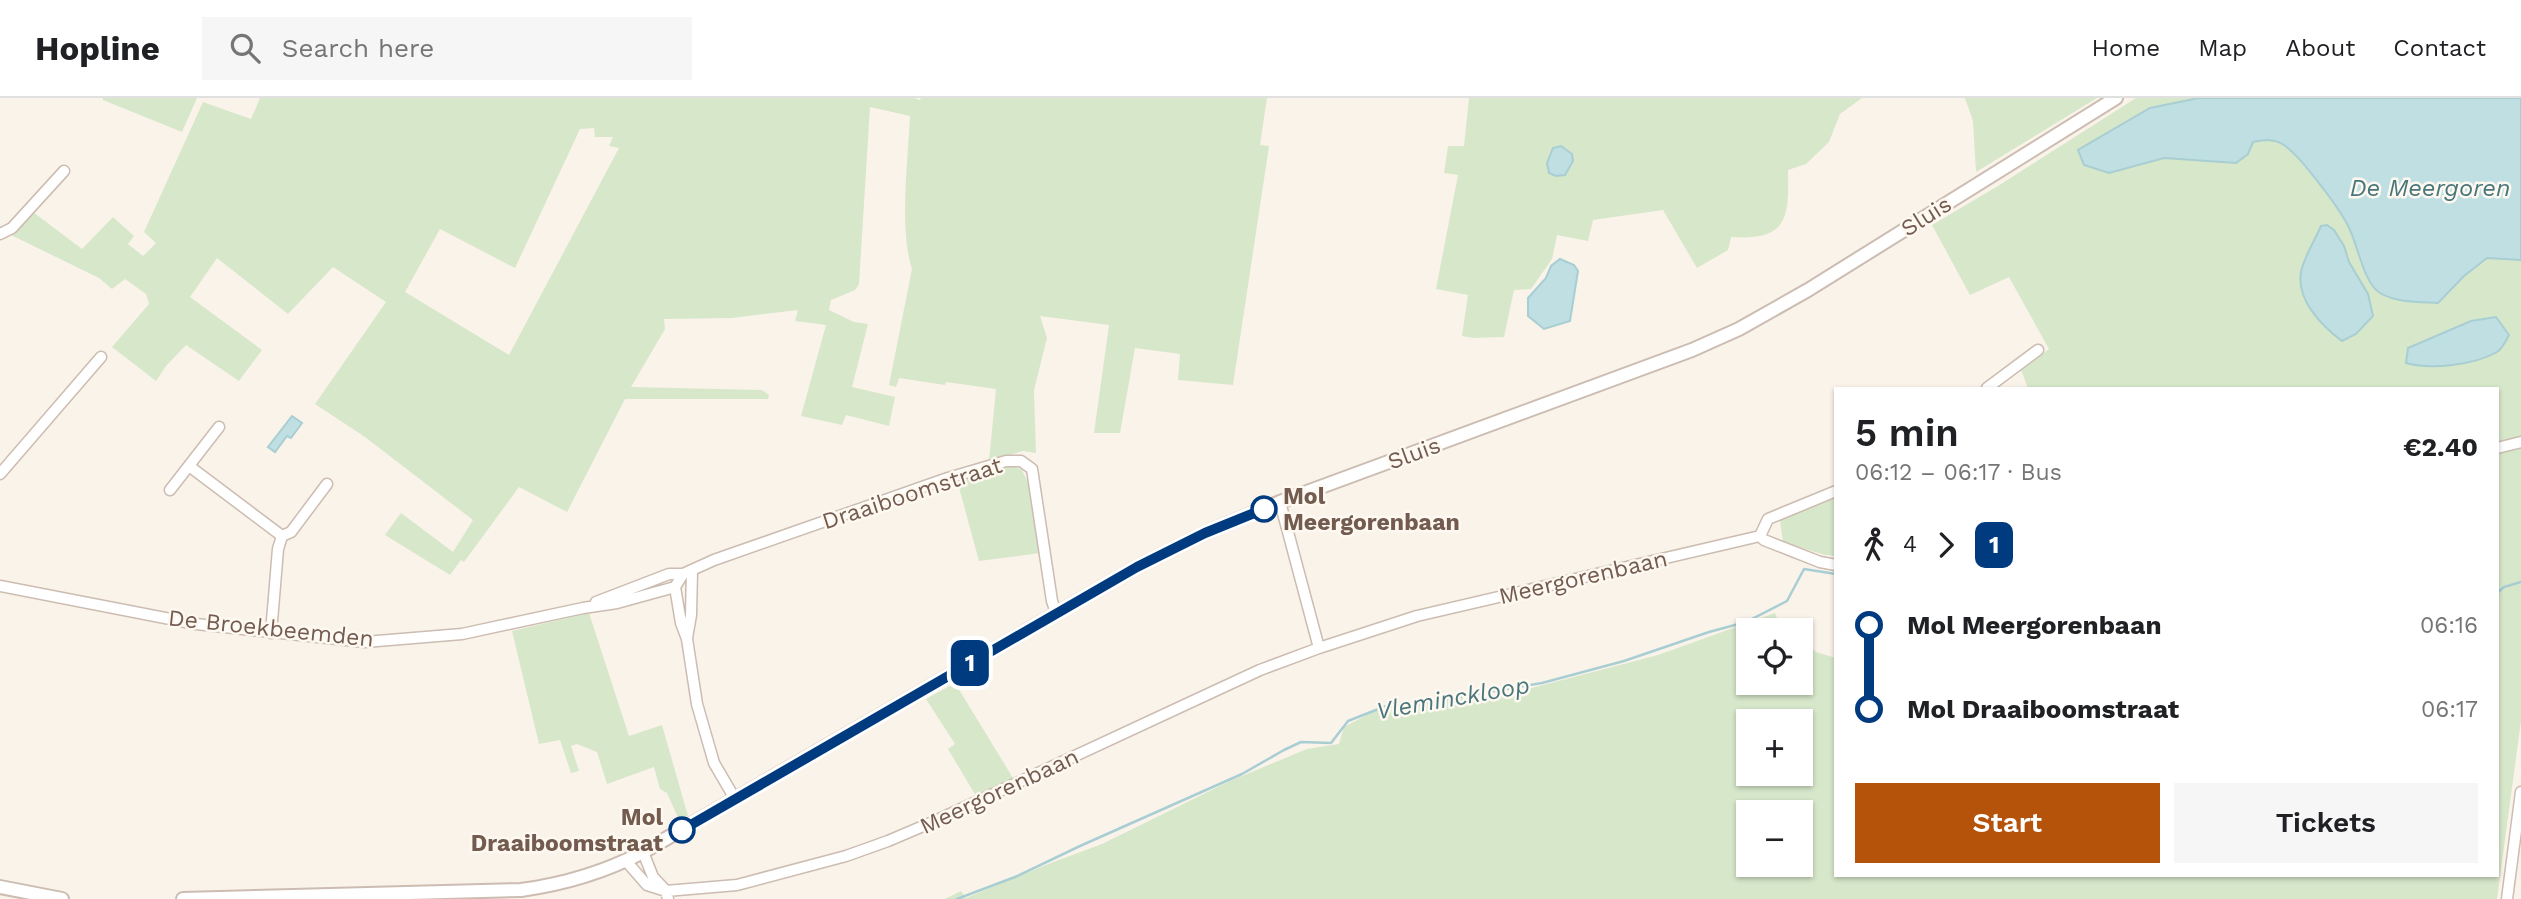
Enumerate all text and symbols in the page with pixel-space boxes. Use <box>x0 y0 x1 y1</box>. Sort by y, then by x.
search box <box>202 17 692 80</box>
text: Hopline <box>35 29 160 68</box>
icon: search <box>226 29 264 67</box>
text: Search here <box>282 33 434 63</box>
text: Home <box>2092 34 2160 62</box>
text: Map <box>2198 34 2247 62</box>
text: About <box>2285 34 2355 62</box>
text: Contact <box>2393 34 2486 62</box>
water label: De Meergoren <box>2350 174 2510 202</box>
street label: Sluis <box>1896 191 1956 242</box>
text: 5 min <box>1855 411 1959 455</box>
street label: Sluis <box>1384 432 1444 475</box>
text: €2.40 <box>2403 432 2478 462</box>
street label: Draaiboomstraat <box>819 452 1006 535</box>
text: 06:12 – 06:17 · Bus <box>1855 459 2062 486</box>
place label: Mol Meergorenbaan <box>1283 483 1460 536</box>
marker: Mol Meergorenbaan <box>1251 496 1277 522</box>
icon: walk <box>1855 526 1893 564</box>
icon: forward <box>1927 526 1965 564</box>
text: 4 <box>1903 531 1917 558</box>
text: 1 <box>1989 531 1999 559</box>
street label: Meergorenbaan <box>1496 545 1670 610</box>
street label: De Broekbeemden <box>167 604 375 653</box>
text: Mol Meergorenbaan <box>1907 610 2162 640</box>
text: 06:16 <box>2420 612 2478 639</box>
map controls <box>1736 618 1813 877</box>
button: locate <box>1736 618 1813 695</box>
line badge: 1 <box>947 640 993 686</box>
text: 1 <box>965 649 975 677</box>
water label: Vleminckloop <box>1374 671 1532 725</box>
text: Mol Draaiboomstraat <box>1907 694 2179 724</box>
text: 06:17 <box>2421 696 2478 723</box>
button: + <box>1736 709 1813 786</box>
street label: Meergorenbaan <box>916 743 1083 840</box>
button: Start <box>1855 783 2160 863</box>
button: Tickets <box>2174 783 2478 863</box>
button: − <box>1736 800 1813 877</box>
place label: Mol Draaiboomstraat <box>471 804 663 857</box>
marker: Mol Draaiboomstraat <box>669 817 695 843</box>

